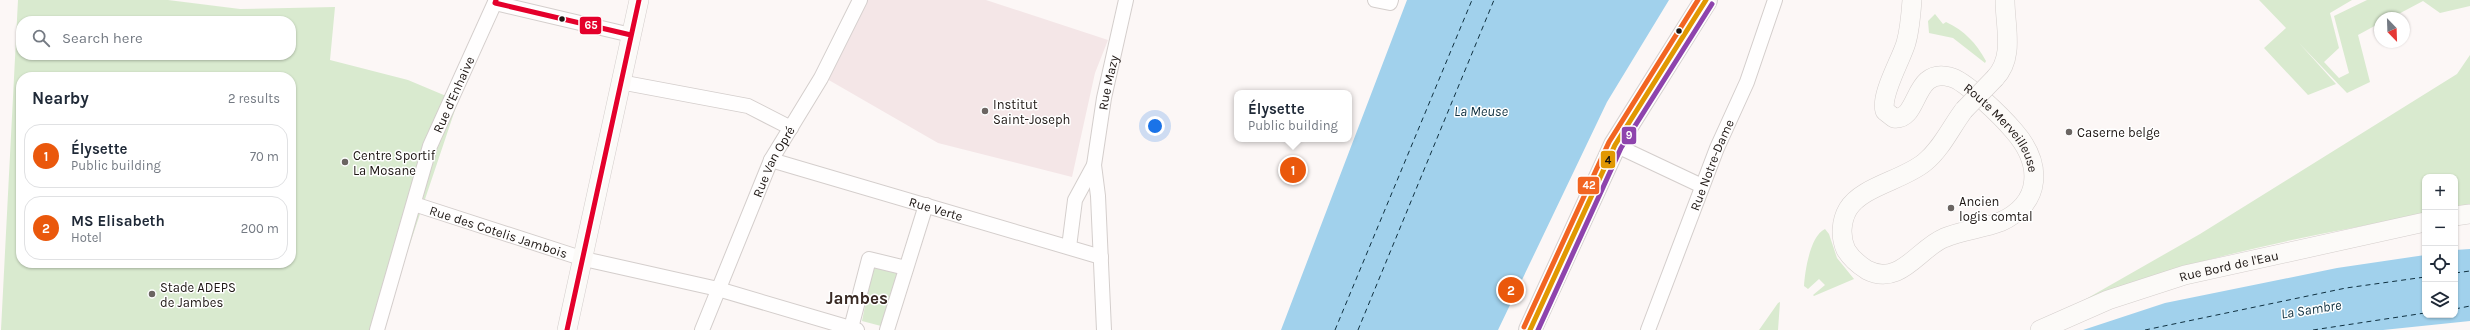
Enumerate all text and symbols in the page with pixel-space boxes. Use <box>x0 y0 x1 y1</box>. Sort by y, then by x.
north arrow <box>2374 12 2410 48</box>
unlabelled marker <box>557 14 567 24</box>
search box <box>16 16 296 60</box>
line badge: 65 <box>579 16 602 35</box>
text: 65 <box>584 19 598 32</box>
unlabelled marker <box>1674 26 1684 36</box>
icon: search <box>30 27 52 49</box>
text: Search here <box>62 29 143 47</box>
street label: Rue d'Enhaive <box>430 54 478 135</box>
street label: Rue Mazy <box>1095 54 1121 111</box>
street label: Route Merveilleuse <box>1961 80 2041 174</box>
text: Nearby <box>32 88 89 108</box>
popup <box>1234 90 1352 142</box>
text: 2 results <box>228 91 280 106</box>
place label: Institut Saint-Joseph <box>993 97 1070 127</box>
text: Élysette <box>1248 100 1305 118</box>
water label: La Meuse <box>1454 103 1508 120</box>
marker: Institut Saint-Joseph <box>980 106 990 116</box>
your location <box>1145 116 1165 136</box>
street label: Rue Notre-Dame <box>1687 117 1737 213</box>
text: Public building <box>1248 118 1338 133</box>
street label: Rue Van Opré <box>750 123 798 200</box>
place label: Caserne belge <box>2077 125 2160 140</box>
line badge: 9 <box>1621 126 1637 145</box>
marker: Caserne belge <box>2064 127 2074 137</box>
text: 9 <box>1626 129 1633 142</box>
text: Élysette <box>71 140 128 158</box>
place label: Centre Sportif La Mosane <box>353 148 436 178</box>
text: 1 <box>44 149 48 164</box>
text: 70 m <box>250 149 279 164</box>
line badge: 4 <box>1600 150 1616 169</box>
text: 4 <box>1605 154 1612 167</box>
pin: 1 <box>1280 155 1306 185</box>
marker: Centre Sportif La Mosane <box>340 157 350 167</box>
text: Public building <box>71 158 161 173</box>
map controls <box>2422 174 2458 318</box>
button: + <box>2422 174 2458 210</box>
line badge: 42 <box>1577 176 1600 195</box>
text: 42 <box>1582 179 1596 192</box>
street label: Rue Verte <box>907 194 965 224</box>
place label: Ancien logis comtal <box>1959 194 2033 224</box>
street label: Rue des Cotelis Jambois <box>428 203 570 261</box>
marker: Ancien logis comtal <box>1946 203 1956 213</box>
button: − <box>2422 210 2458 246</box>
text: MS Elisabeth <box>71 212 165 230</box>
text: 2 <box>42 221 50 236</box>
text: 200 m <box>241 221 279 236</box>
text: Hotel <box>71 230 102 245</box>
button: locate <box>2422 246 2458 282</box>
street label: Rue Bord de l'Eau <box>2177 248 2280 284</box>
pin: 2 <box>1498 275 1524 305</box>
place label: Stade ADEPS de Jambes <box>160 280 236 310</box>
button: layers <box>2422 282 2458 318</box>
district label: Jambes <box>826 288 888 308</box>
marker: Stade ADEPS de Jambes <box>147 289 157 299</box>
water label: La Sambre <box>2280 296 2343 323</box>

